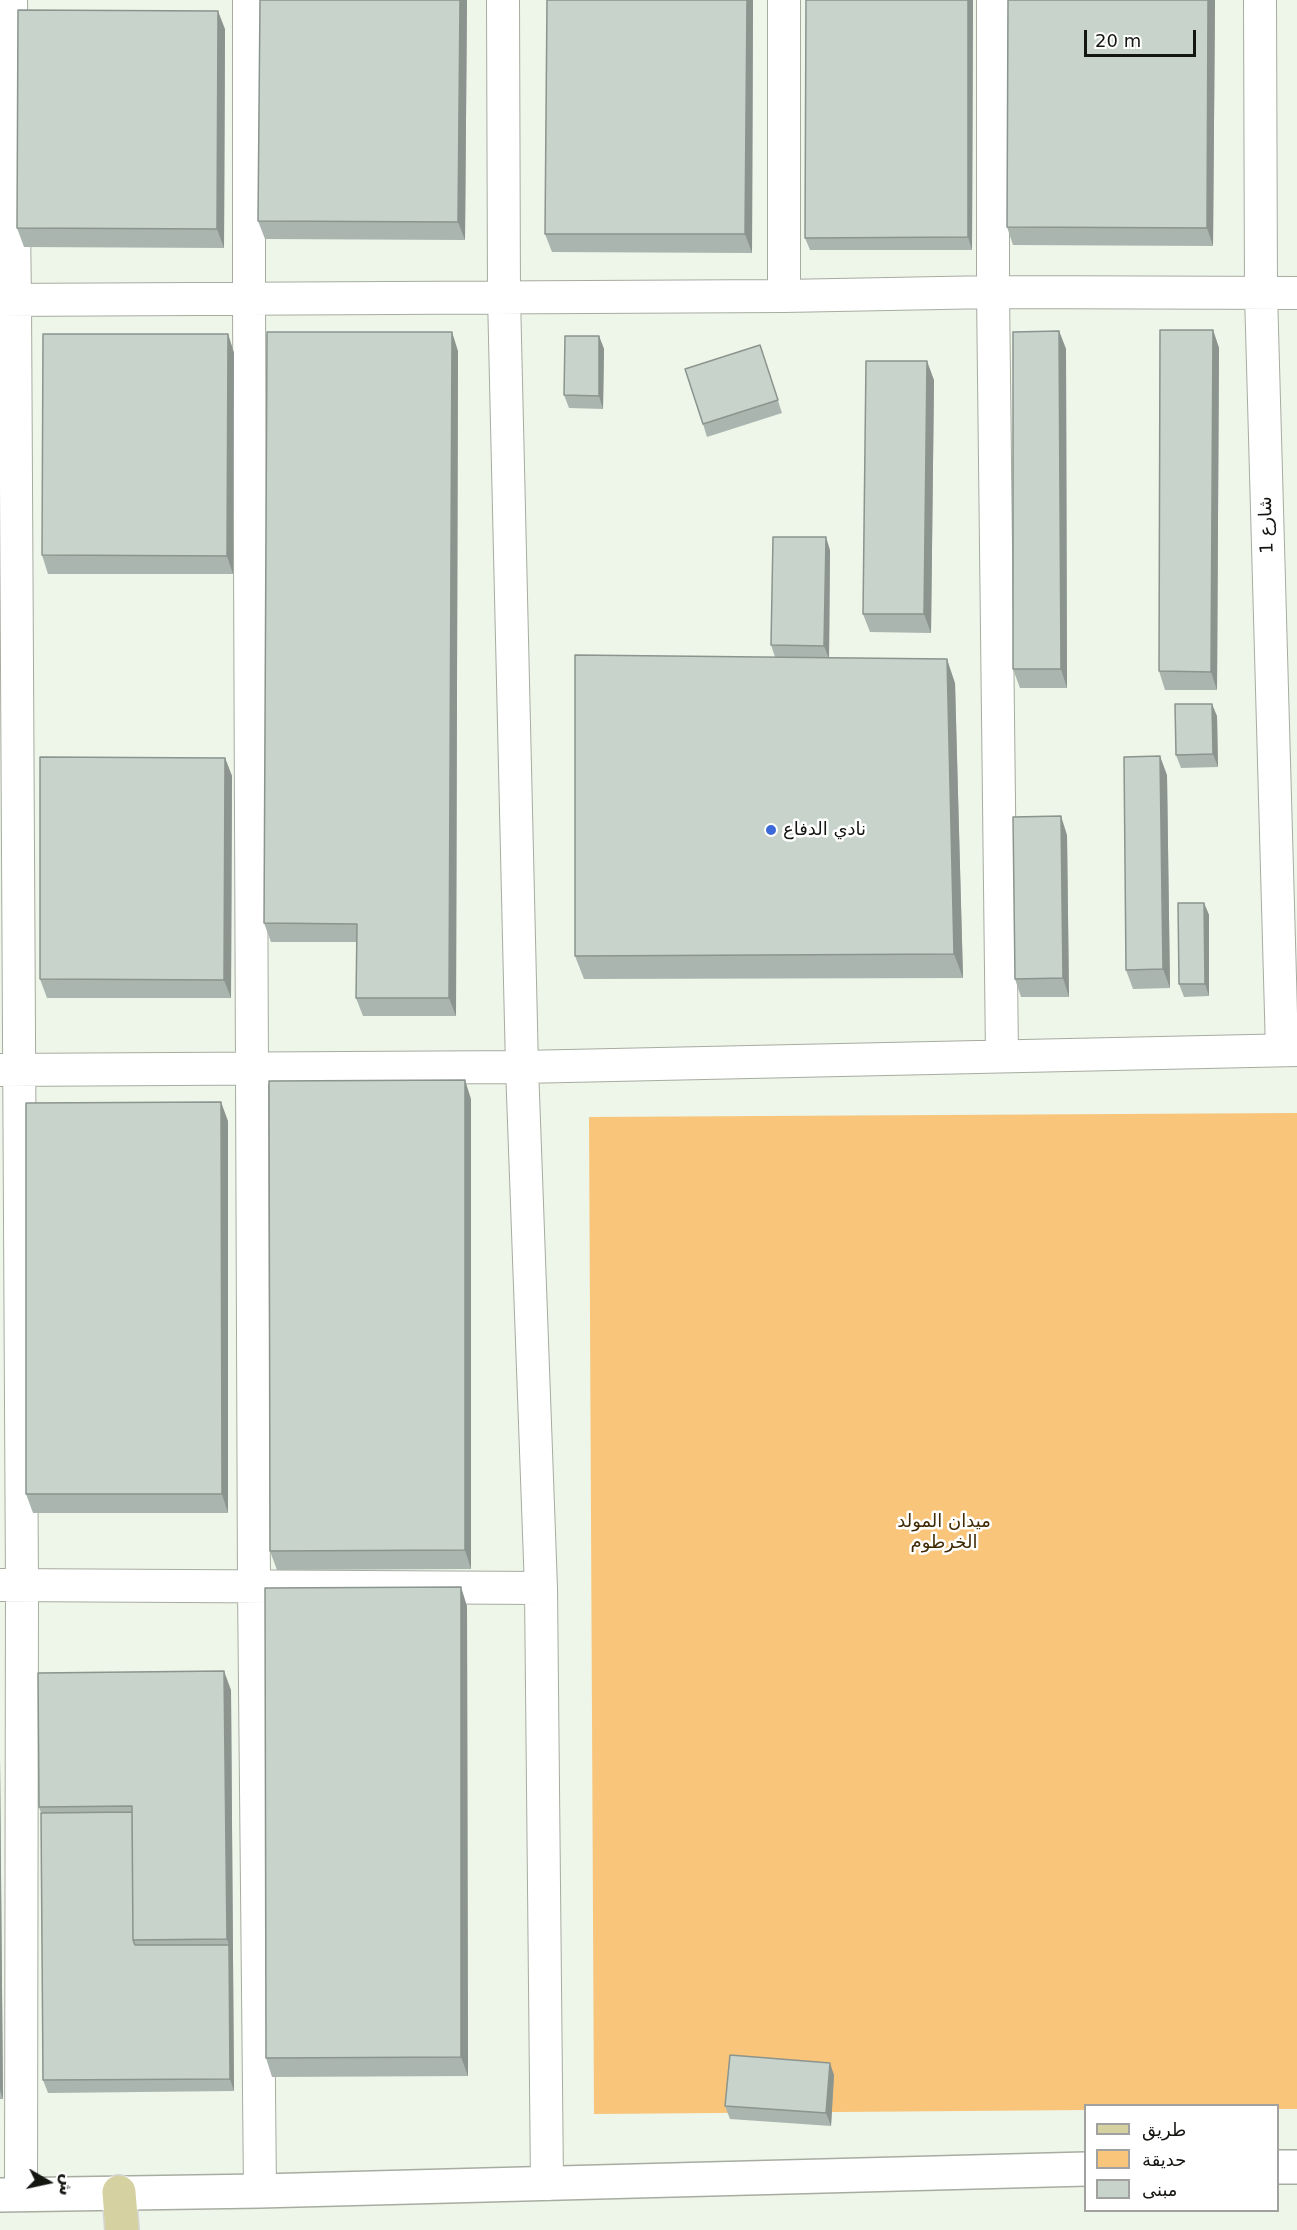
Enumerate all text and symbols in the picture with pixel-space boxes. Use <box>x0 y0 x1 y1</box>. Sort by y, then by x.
scale bar <box>1087 18 1200 56</box>
text: 20 m <box>1095 30 1141 51</box>
street label: شارع 1 <box>1255 496 1279 554</box>
place label: نادي الدفاع <box>783 819 866 841</box>
marker: نادي الدفاع <box>764 823 778 837</box>
park label: ميدان المولد الخرطوم <box>897 1511 991 1553</box>
legend <box>1084 2104 1279 2212</box>
text: طريق <box>1142 2119 1186 2140</box>
text: حديقة <box>1142 2149 1186 2170</box>
north arrow <box>18 2152 78 2212</box>
text: ش <box>55 2172 77 2197</box>
text: مبنى <box>1142 2179 1178 2200</box>

